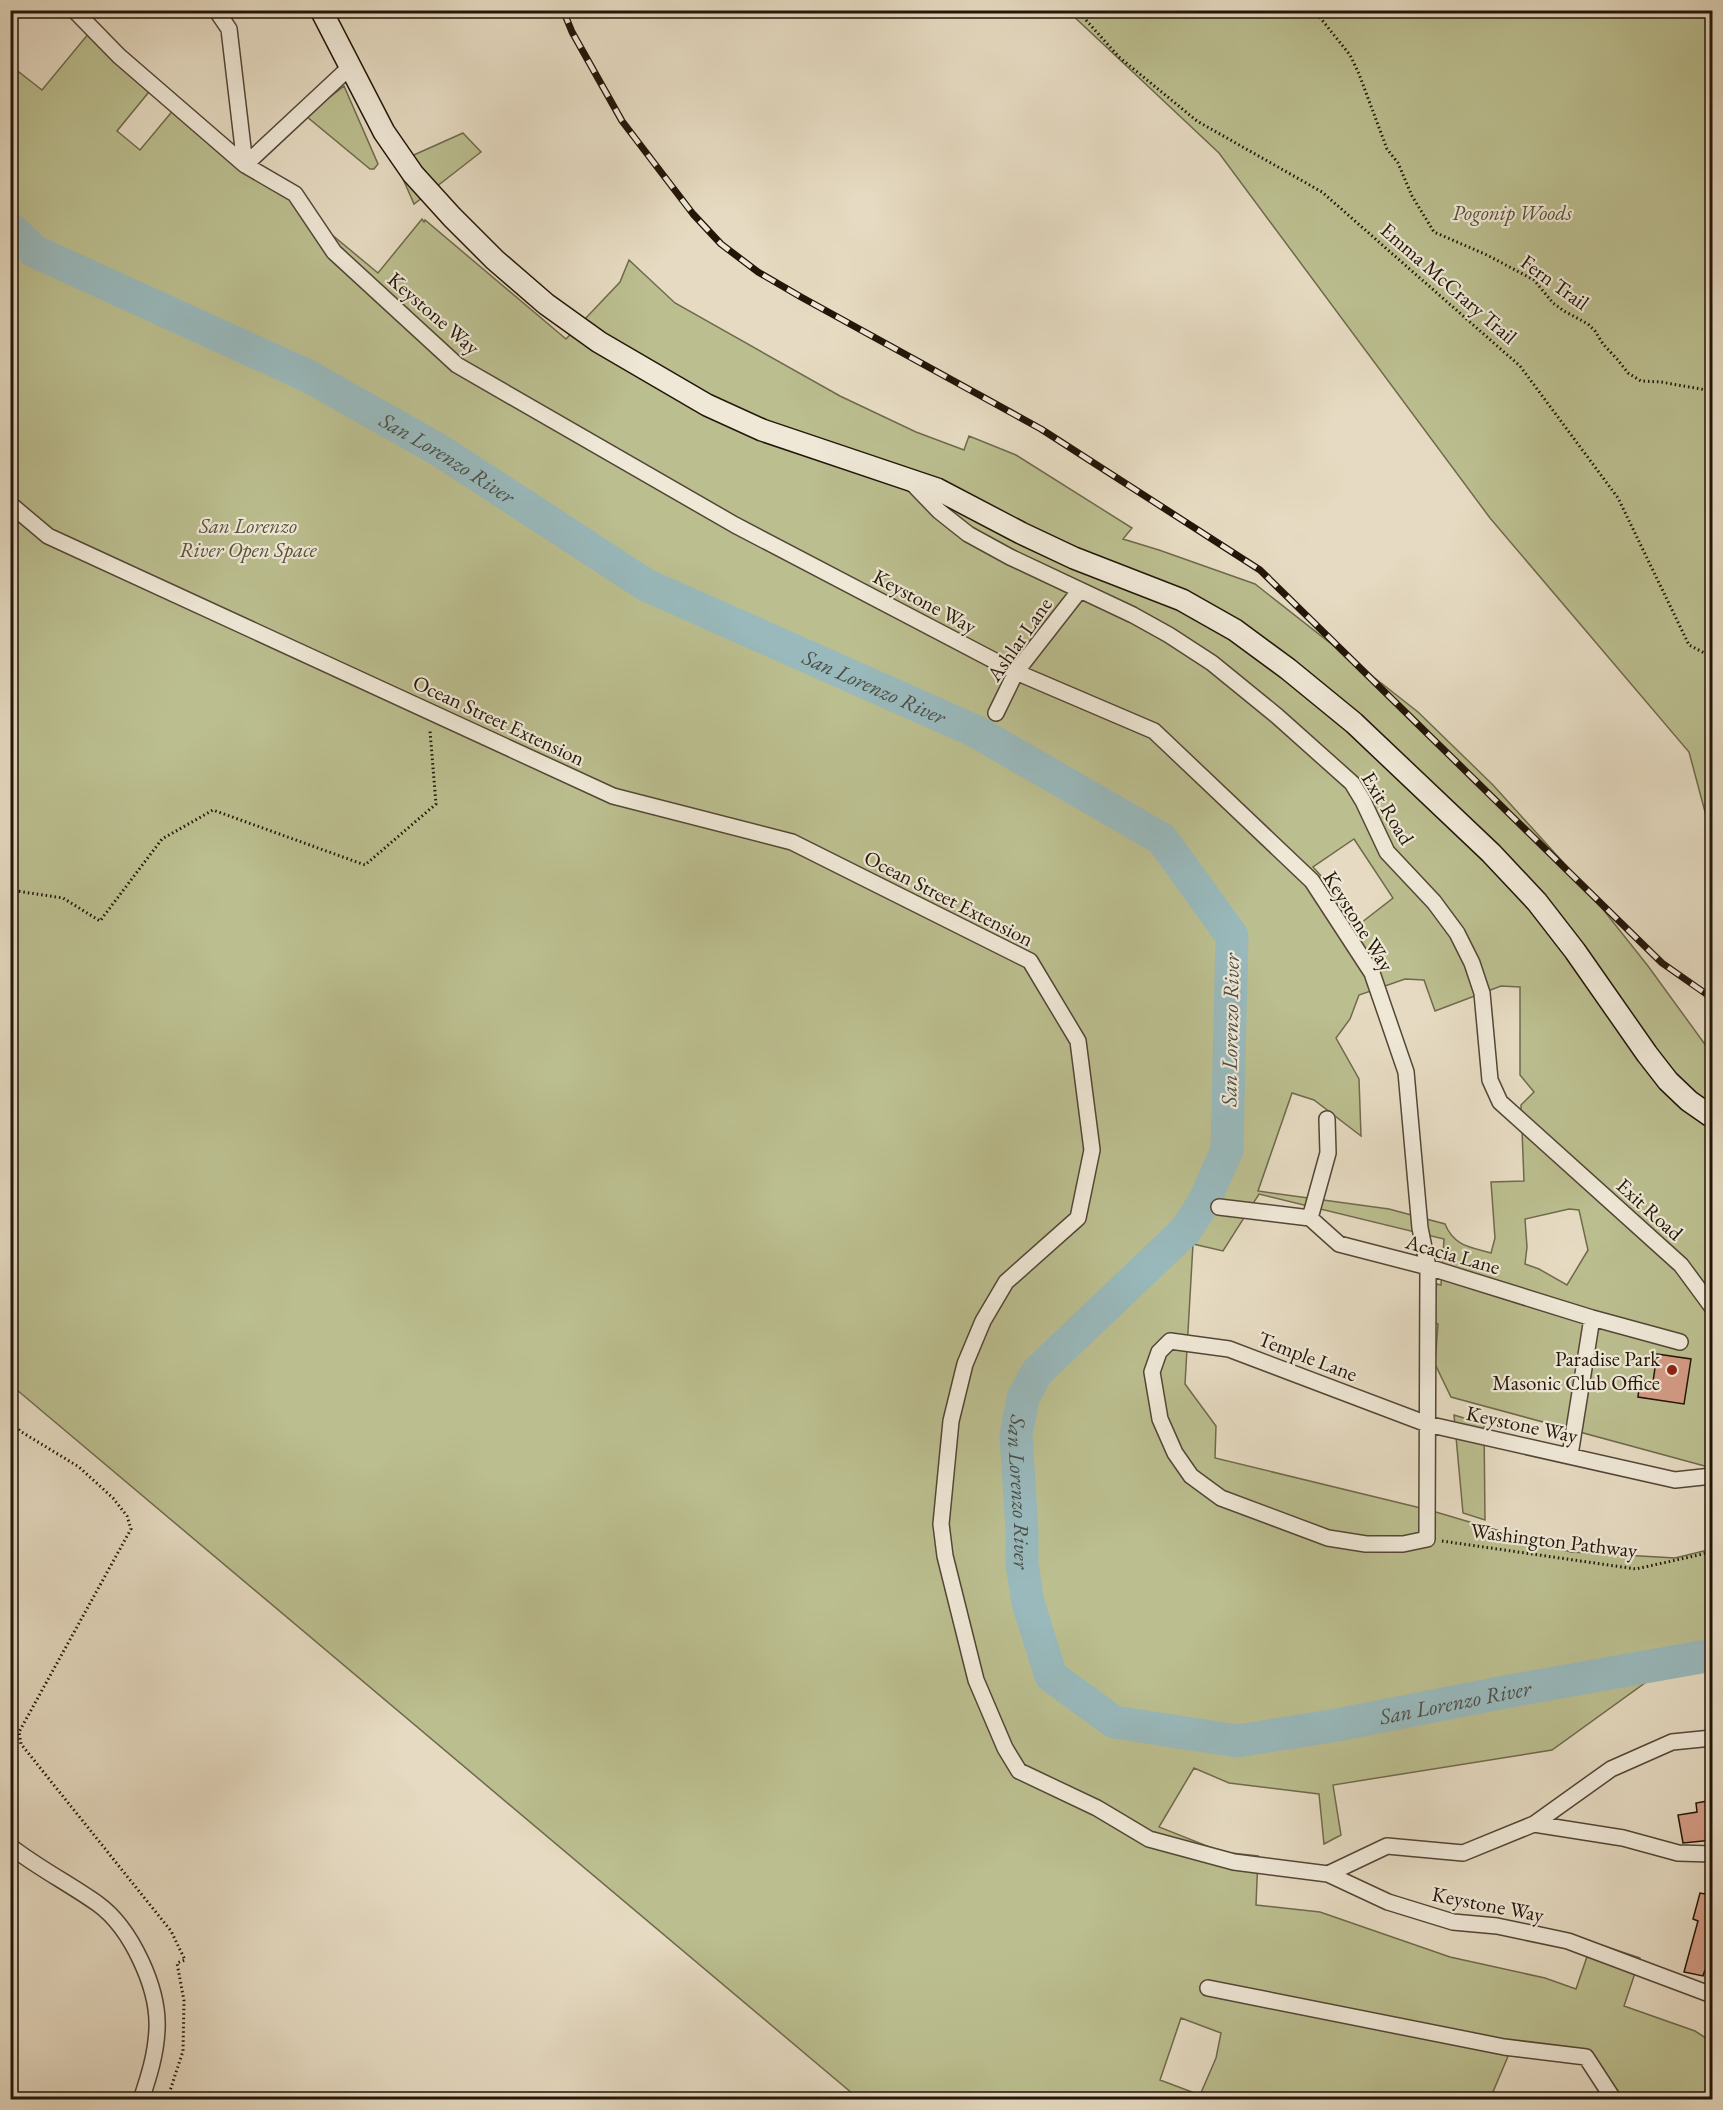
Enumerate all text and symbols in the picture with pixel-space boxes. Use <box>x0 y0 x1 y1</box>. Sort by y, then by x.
park label: Pogonip Woods <box>1452 199 1572 226</box>
street label: Emma McCrary Trail <box>1375 216 1523 350</box>
street label: Fern Trail <box>1515 248 1595 316</box>
street label: Keystone Way <box>382 266 486 361</box>
water label: San Lorenzo River <box>374 405 522 511</box>
park label: San Lorenzo River Open Space <box>179 512 318 563</box>
street label: Keystone Way <box>869 562 982 640</box>
street label: Ashlar Lane <box>980 592 1058 687</box>
water label: San Lorenzo River <box>798 642 952 731</box>
street label: Ocean Street Extension <box>409 668 589 772</box>
street label: Exit Road <box>1356 766 1421 850</box>
street label: Ocean Street Extension <box>860 844 1038 952</box>
street label: Keystone Way <box>1317 866 1401 977</box>
water label: San Lorenzo River <box>1214 951 1246 1108</box>
street label: Exit Road <box>1611 1172 1689 1246</box>
street label: Acacia Lane <box>1402 1227 1504 1280</box>
street label: Temple Lane <box>1254 1325 1362 1387</box>
place label: Paradise Park Masonic Club Office <box>1492 1345 1661 1396</box>
marker: Paradise Park Masonic Club Office <box>1665 1363 1679 1377</box>
street label: Keystone Way <box>1464 1399 1581 1449</box>
water label: San Lorenzo River <box>1002 1412 1037 1573</box>
street label: Washington Pathway <box>1469 1516 1640 1564</box>
water label: San Lorenzo River <box>1376 1673 1535 1731</box>
street label: Keystone Way <box>1430 1880 1547 1928</box>

